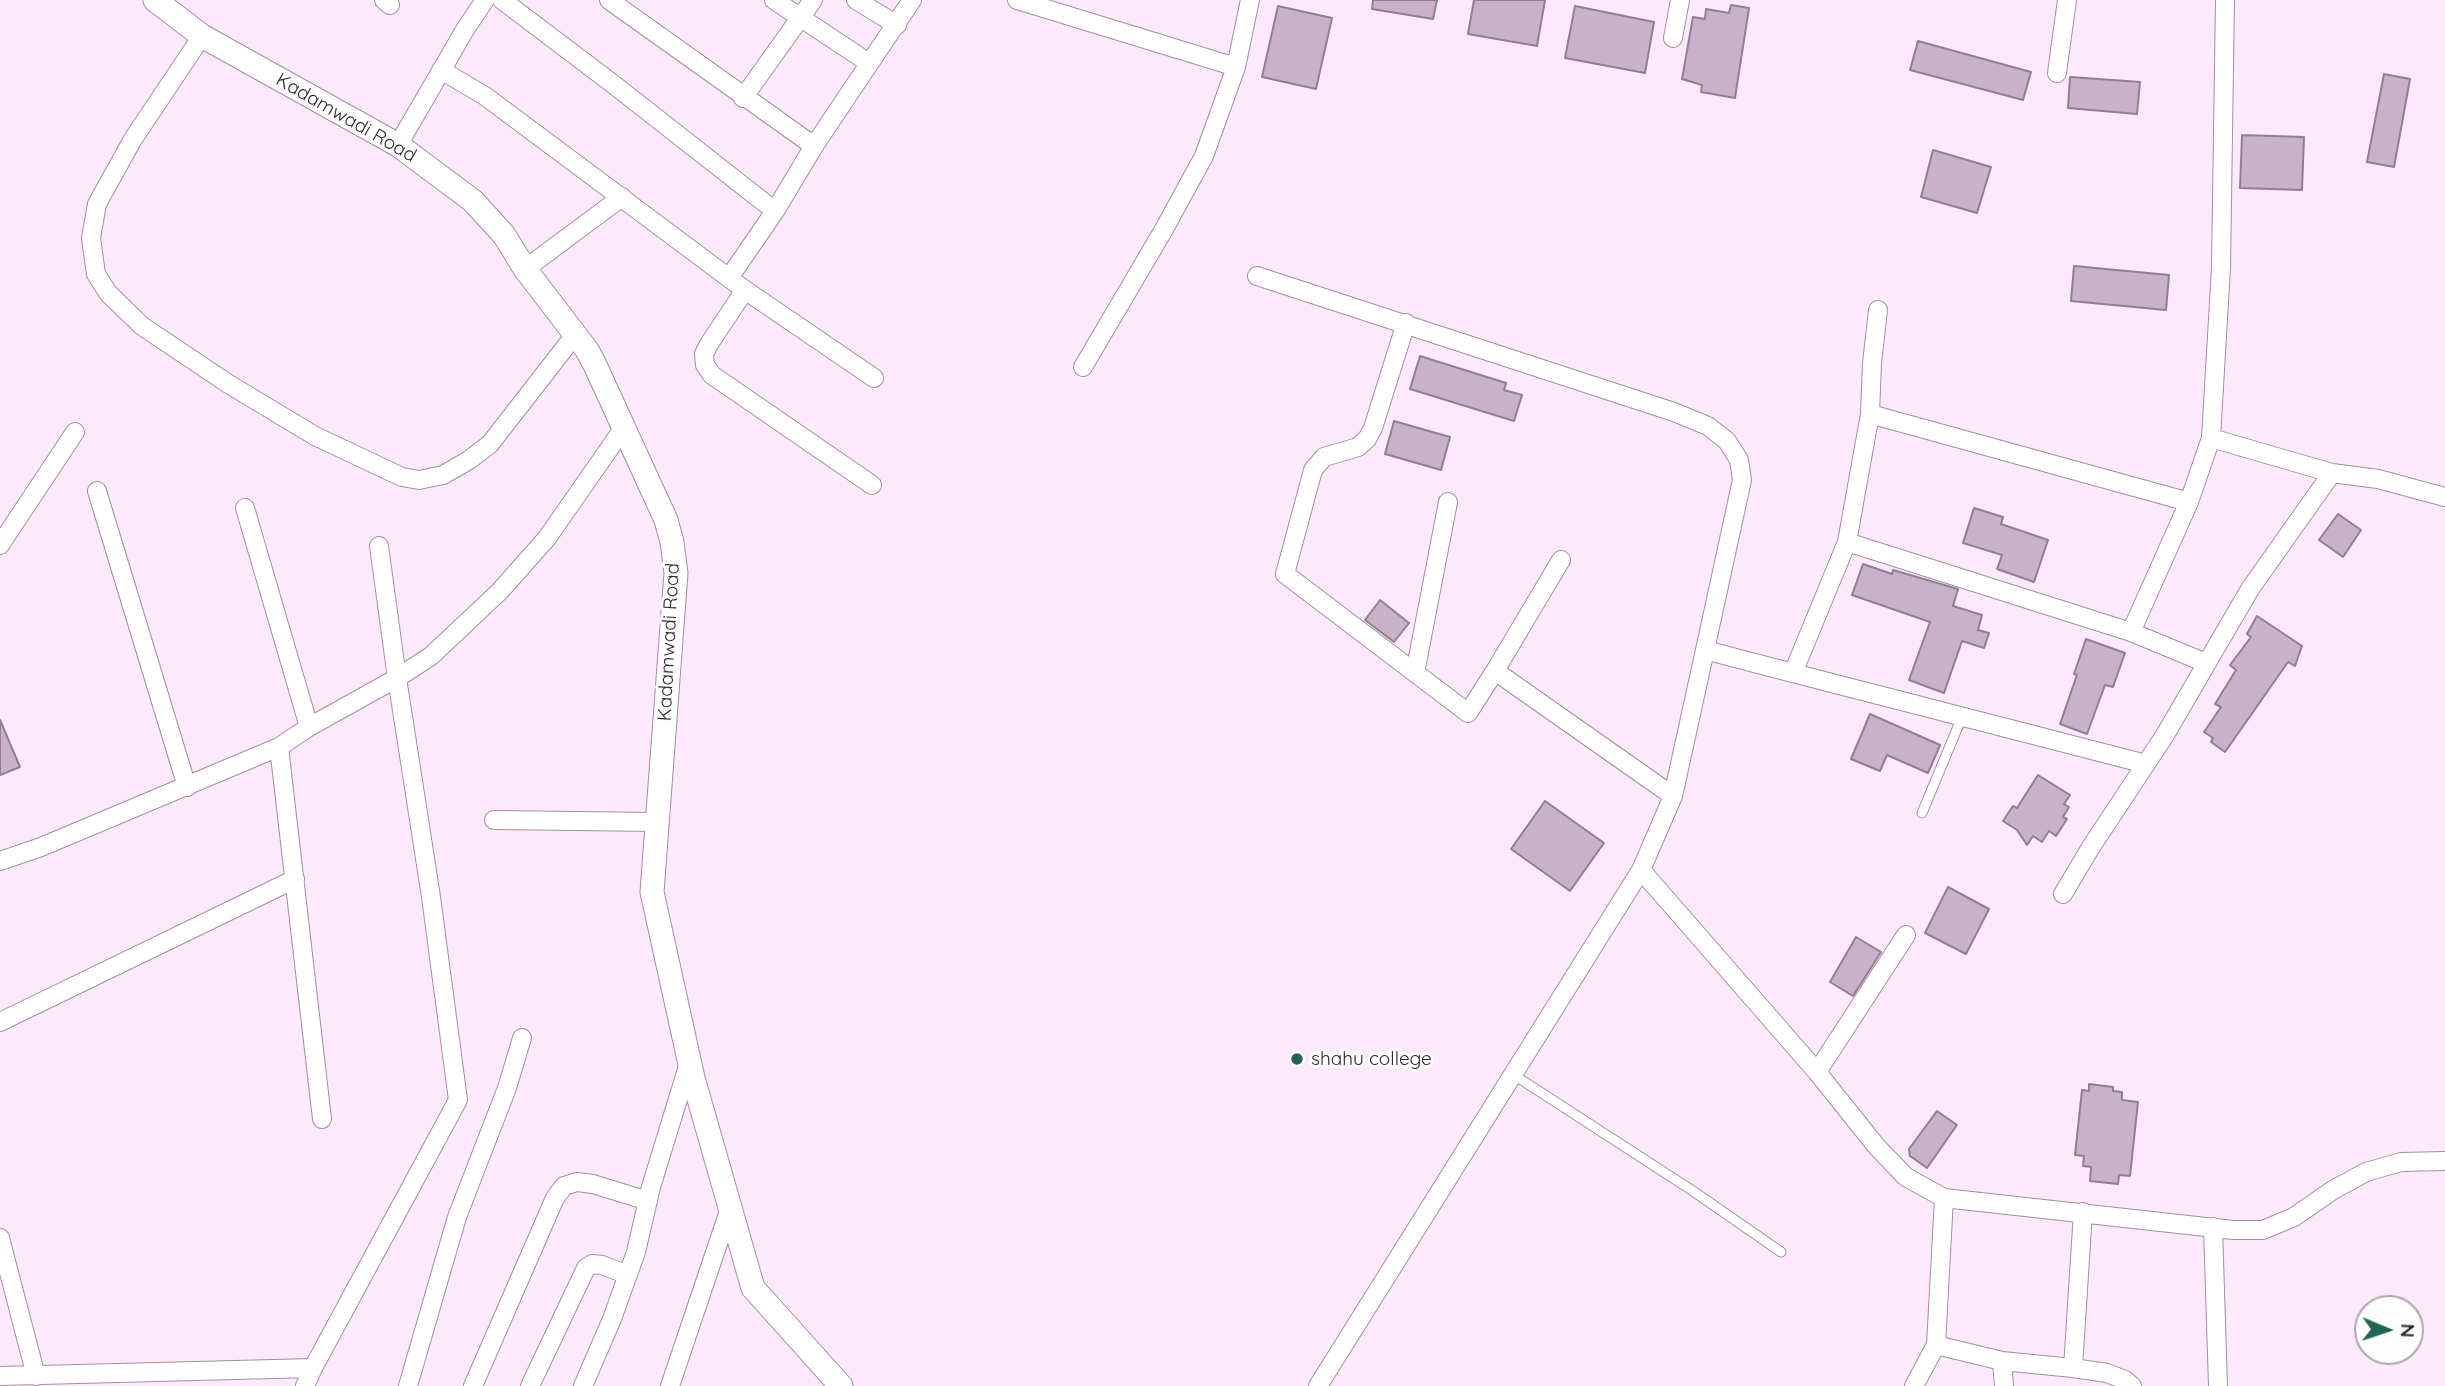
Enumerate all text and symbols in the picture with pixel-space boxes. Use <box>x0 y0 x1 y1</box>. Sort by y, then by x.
street label: Kadamwadi Road <box>272 69 420 167</box>
street label: Kadamwadi Road <box>653 562 685 722</box>
place label: shahu college <box>1311 1048 1432 1070</box>
marker: shahu college <box>1289 1051 1305 1067</box>
north arrow <box>2354 1295 2424 1365</box>
text: N <box>2396 1323 2420 1338</box>

